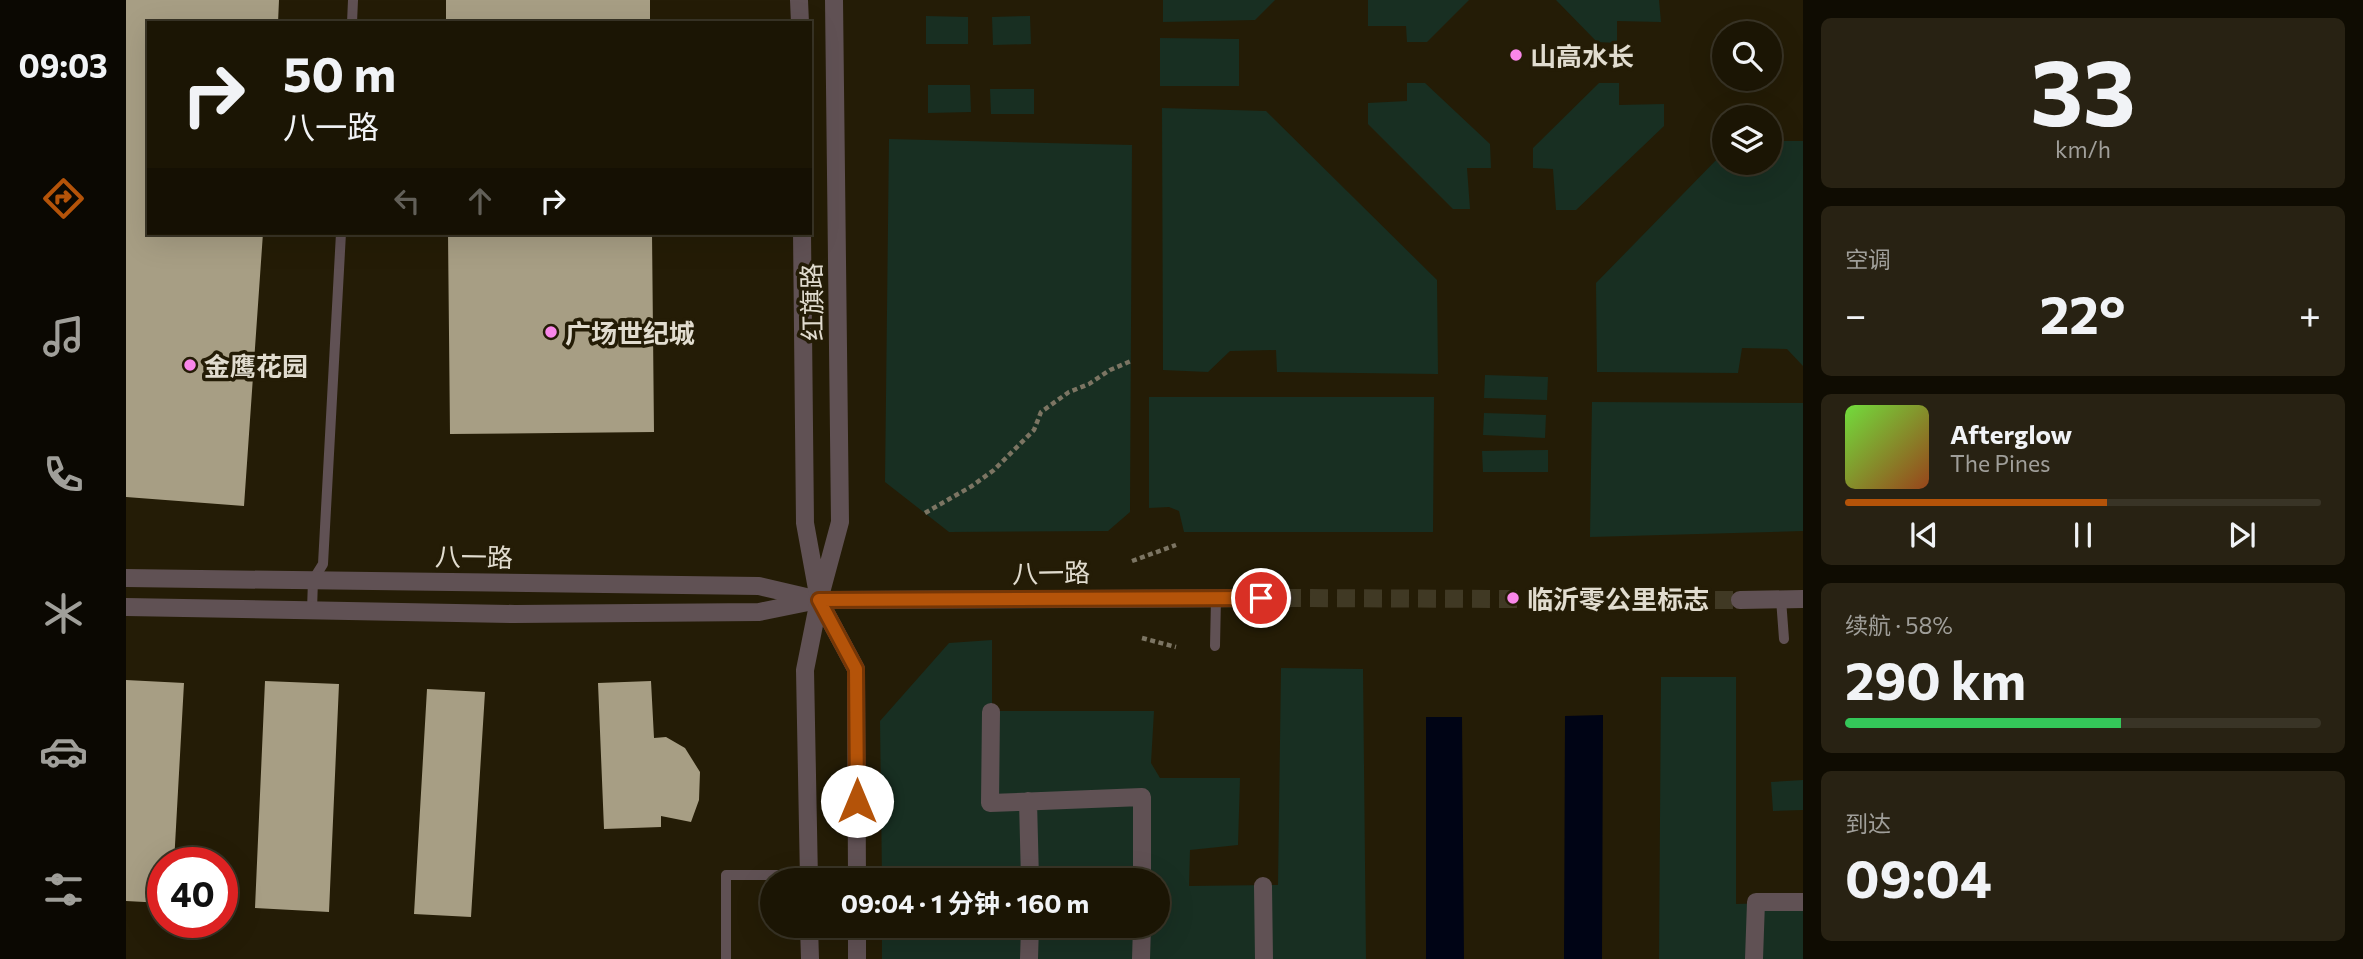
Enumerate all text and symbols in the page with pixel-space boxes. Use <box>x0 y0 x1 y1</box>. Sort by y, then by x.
map controls <box>1712 21 1782 175</box>
button: search <box>1712 21 1782 91</box>
text: 33 <box>2030 33 2136 145</box>
place label: 山高水长 <box>1530 40 1634 71</box>
text: 50 m <box>283 42 396 102</box>
text: 09:03 <box>18 45 108 85</box>
marker: 山高水长 <box>1508 47 1524 63</box>
icon: right <box>168 49 259 140</box>
button: layers <box>1712 105 1782 175</box>
text: 八一路 <box>283 106 379 146</box>
text: km/h <box>2055 135 2111 163</box>
icon: directions <box>39 174 88 223</box>
icon: left <box>388 182 426 220</box>
icon: ahead <box>461 182 499 220</box>
icon: right <box>534 182 572 220</box>
text: 空调 <box>1845 245 1891 273</box>
street label: 红旗路 <box>795 263 827 341</box>
text: 22° <box>2040 281 2125 345</box>
text: − <box>1845 290 1867 337</box>
text: + <box>2299 290 2321 337</box>
icon: music <box>39 312 88 361</box>
place label: 广场世纪城 <box>565 317 695 348</box>
marker: 广场世纪城 <box>543 324 559 340</box>
place label: 金鹰花园 <box>204 350 308 381</box>
marker: 金鹰花园 <box>182 357 198 373</box>
text: Afterglow <box>1950 418 2072 449</box>
text: The Pines <box>1950 449 2051 477</box>
icon: phone <box>39 450 88 499</box>
icon: previous <box>1905 516 1943 554</box>
icon: pause <box>2064 516 2102 554</box>
icon: next <box>2223 516 2261 554</box>
street label: 八一路 <box>435 540 513 572</box>
street label: 八一路 <box>1012 556 1090 588</box>
pin <box>1231 568 1291 628</box>
icon: arrive <box>1242 579 1280 617</box>
place label: 临沂零公里标志 <box>1527 583 1709 614</box>
icon: climate <box>39 589 88 638</box>
marker: 临沂零公里标志 <box>1505 590 1521 606</box>
text: 续航 · 58% <box>1845 611 1953 639</box>
text: 290 km <box>1845 647 2026 711</box>
icon: car <box>39 727 88 776</box>
position arrow <box>820 764 894 838</box>
text: 到达 <box>1845 809 1891 837</box>
text: 09:04 <box>1845 845 1992 909</box>
speed limit sign: 40 <box>147 847 238 938</box>
icon: filters <box>39 865 88 914</box>
text: 09:04 · 1 分钟 · 160 m <box>841 887 1089 918</box>

